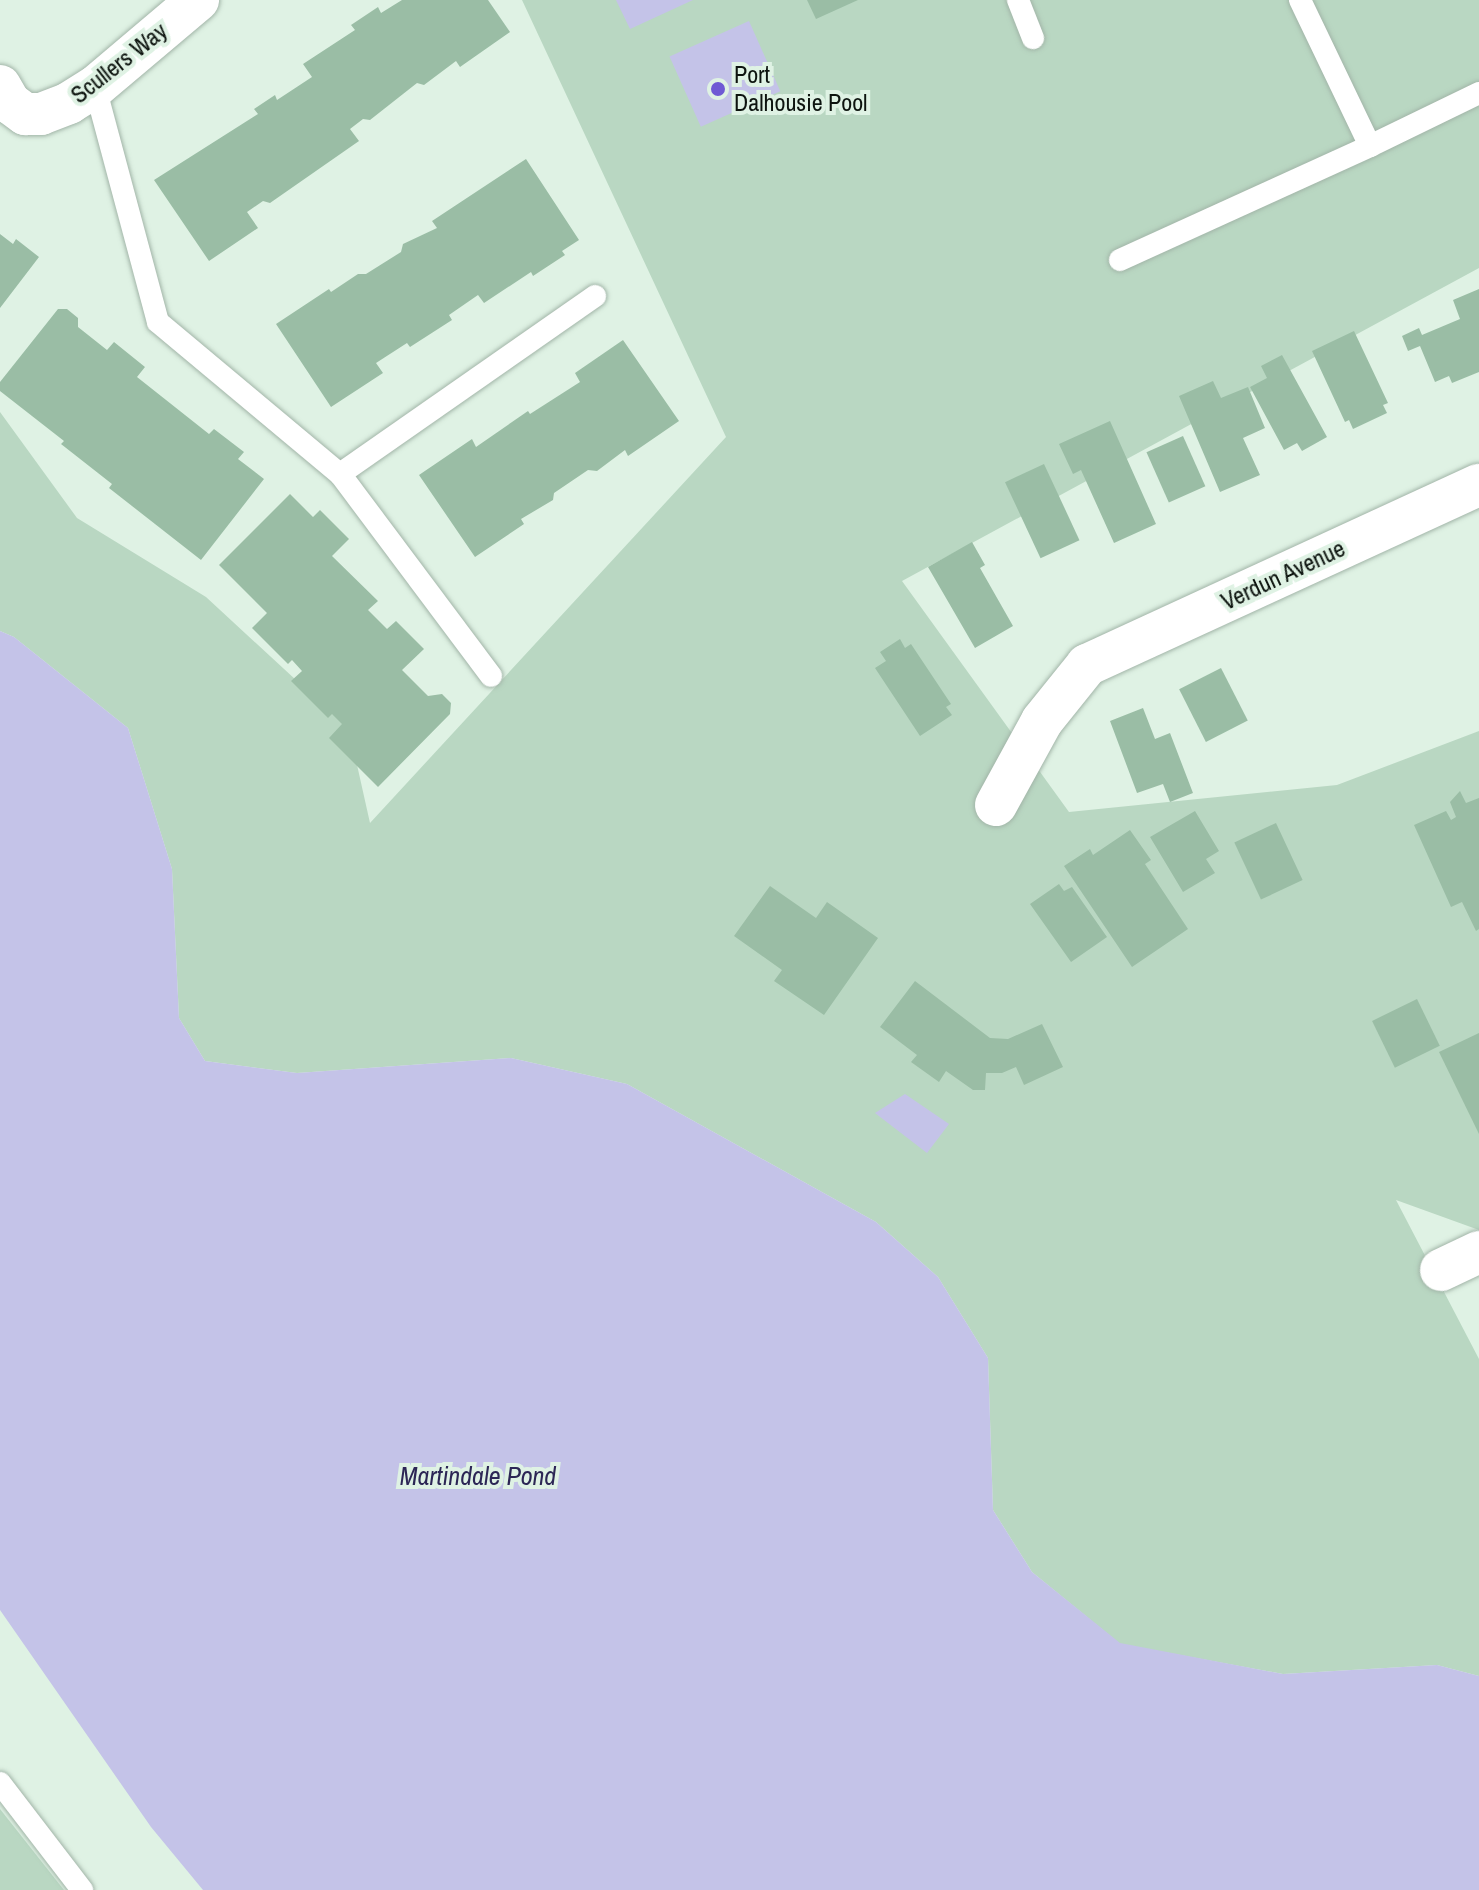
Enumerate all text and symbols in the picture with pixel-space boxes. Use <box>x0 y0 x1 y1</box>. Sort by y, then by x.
street label: Scullers Way <box>65 17 173 109</box>
place label: Port Dalhousie Pool <box>734 61 867 117</box>
marker: Port Dalhousie Pool <box>709 80 727 98</box>
street label: Verdun Avenue <box>1216 534 1350 616</box>
water label: Martindale Pond <box>400 1460 556 1492</box>

